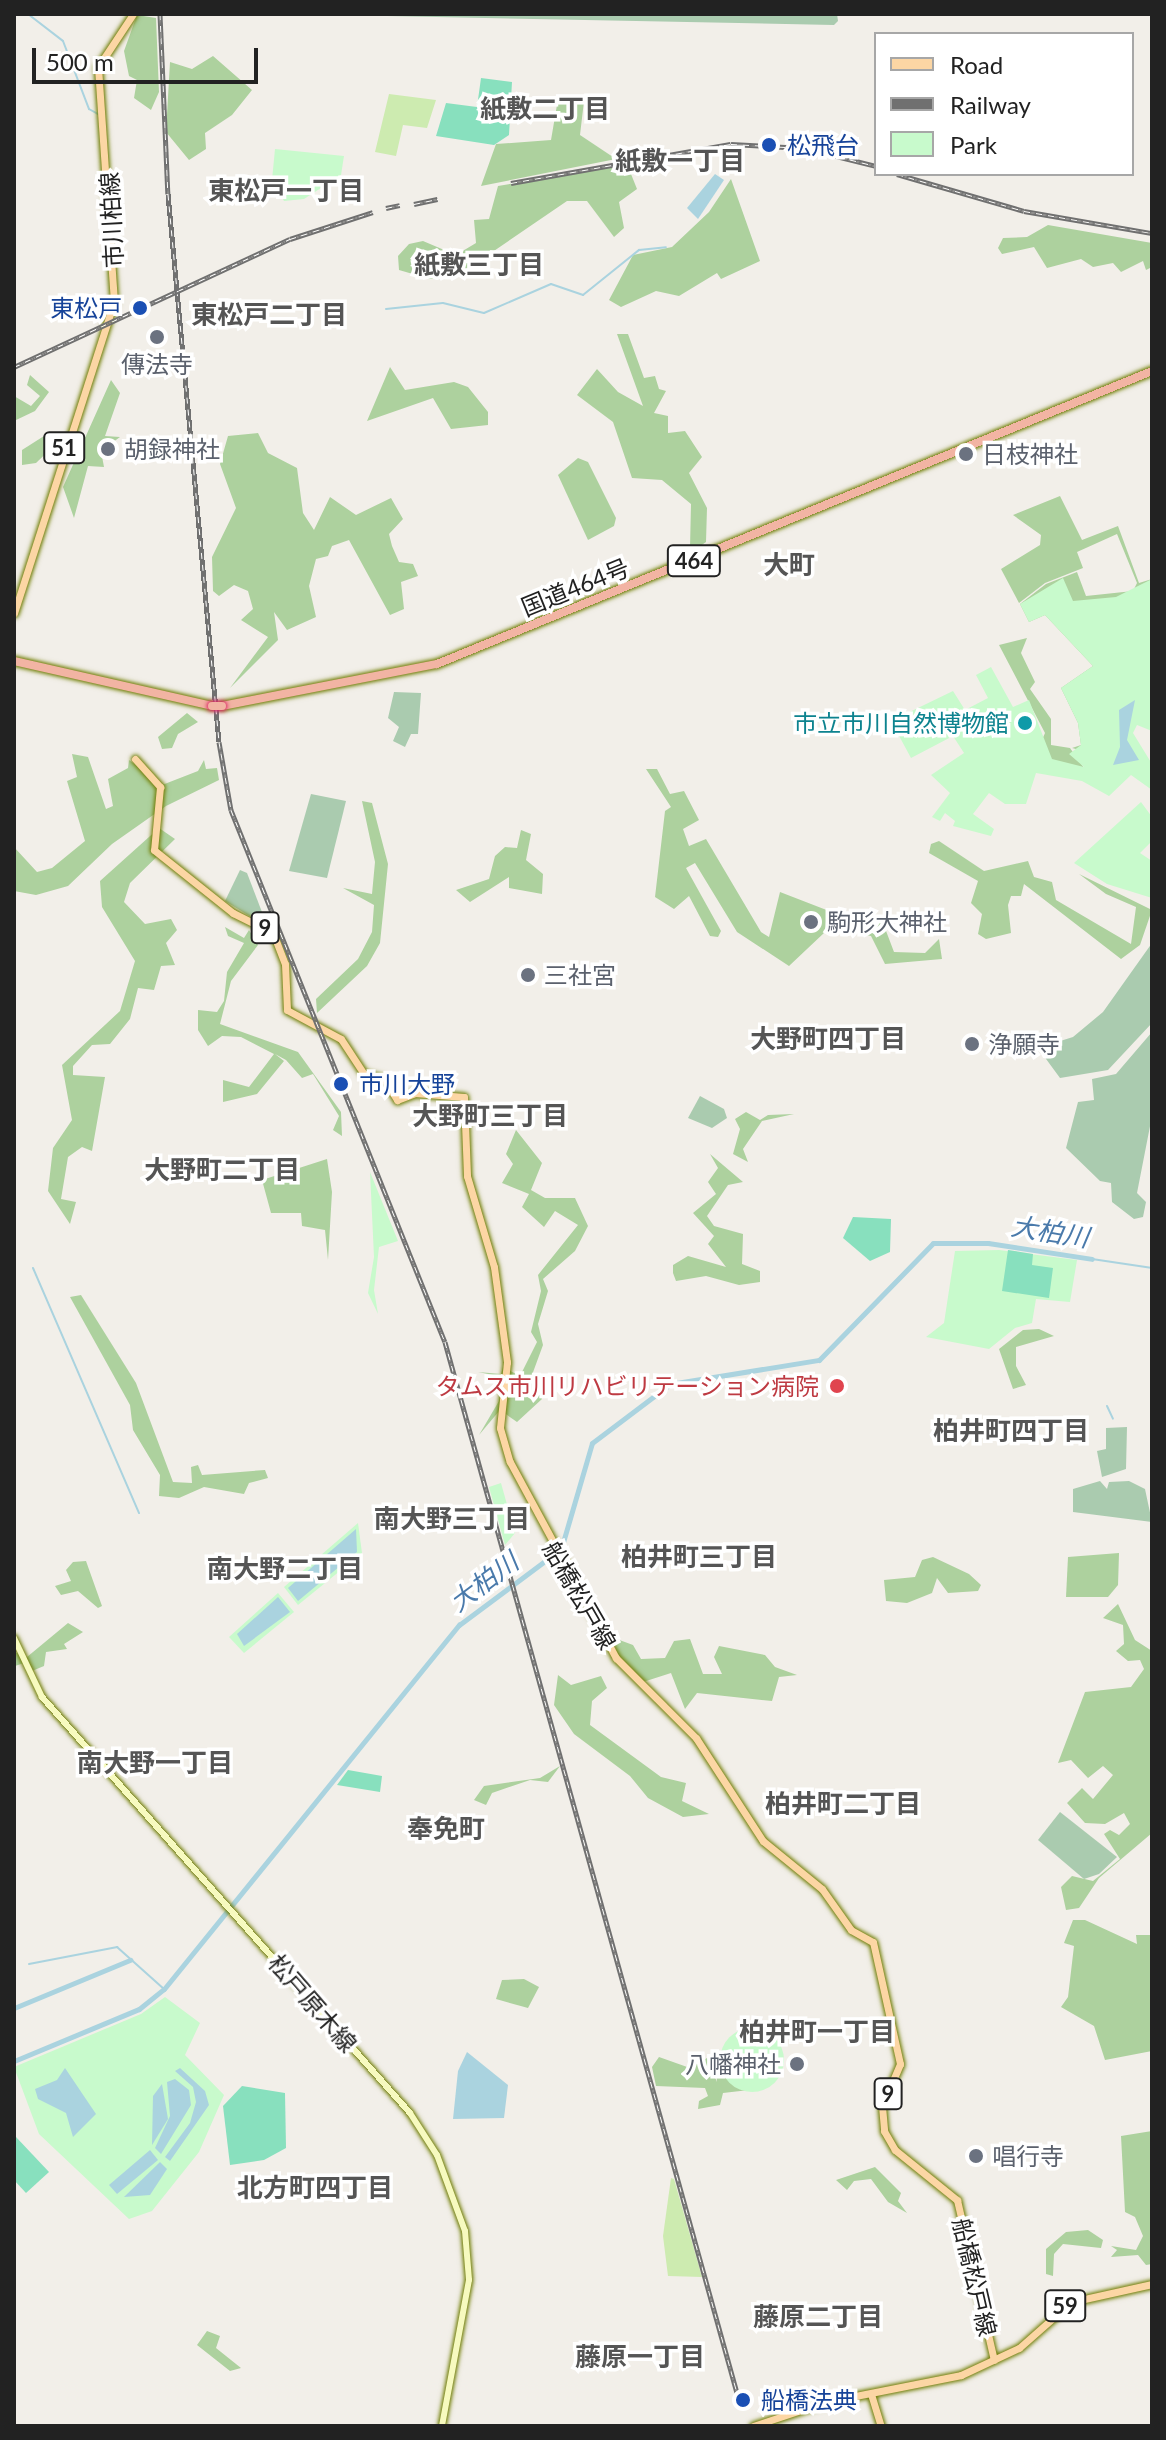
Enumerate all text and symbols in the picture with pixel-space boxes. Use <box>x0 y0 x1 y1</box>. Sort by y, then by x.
scale bar <box>36 32 262 82</box>
legend <box>874 32 1134 176</box>
text: 500 m <box>46 47 114 76</box>
text: Road <box>950 50 1003 79</box>
text: Railway <box>950 90 1031 119</box>
district label: 紙敷二丁目 <box>480 93 610 125</box>
text: Park <box>950 130 997 159</box>
place label: 松飛台 <box>787 131 859 159</box>
marker: 松飛台 <box>758 134 780 156</box>
district label: 紙敷一丁目 <box>615 145 745 177</box>
street label: 市川柏線 <box>94 171 128 269</box>
district label: 東松戸一丁目 <box>208 175 364 207</box>
district label: 紙敷三丁目 <box>414 249 544 281</box>
place label: 東松戸 <box>50 294 122 322</box>
marker: 東松戸 <box>129 297 151 319</box>
district label: 東松戸二丁目 <box>191 299 347 331</box>
marker: 傳法寺 <box>148 328 166 346</box>
place label: 傳法寺 <box>121 350 193 378</box>
road number: 51 <box>42 430 86 466</box>
place label: 胡録神社 <box>124 435 220 463</box>
marker: 胡録神社 <box>99 440 117 458</box>
place label: 日枝神社 <box>982 440 1078 468</box>
marker: 日枝神社 <box>957 445 975 463</box>
road number: 464 <box>666 543 722 579</box>
district label: 大町 <box>763 549 815 581</box>
street label: 国道464号 <box>517 552 633 622</box>
place label: 市立市川自然博物館 <box>793 709 1009 737</box>
marker: 市立市川自然博物館 <box>1016 714 1034 732</box>
place label: 駒形大神社 <box>827 908 947 936</box>
road number: 9 <box>249 910 281 946</box>
marker: 駒形大神社 <box>802 913 820 931</box>
place label: 三社宮 <box>544 961 616 989</box>
marker: 三社宮 <box>519 966 537 984</box>
district label: 大野町四丁目 <box>750 1023 906 1055</box>
place label: 浄願寺 <box>988 1030 1060 1058</box>
marker: 浄願寺 <box>963 1035 981 1053</box>
place label: 市川大野 <box>359 1070 455 1098</box>
marker: 市川大野 <box>330 1073 352 1095</box>
district label: 大野町三丁目 <box>412 1100 568 1132</box>
district label: 大野町二丁目 <box>144 1154 300 1186</box>
water label: 大柏川 <box>1009 1210 1091 1254</box>
place label: タムス市川リハビリテーション病院 <box>435 1372 819 1400</box>
marker: タムス市川リハビリテーション病院 <box>826 1375 848 1397</box>
district label: 柏井町四丁目 <box>933 1415 1089 1447</box>
district label: 南大野三丁目 <box>374 1503 530 1535</box>
street label: 船橋松戸線 <box>538 1536 622 1654</box>
district label: 柏井町三丁目 <box>621 1541 777 1573</box>
water label: 大柏川 <box>443 1546 525 1618</box>
district label: 南大野二丁目 <box>207 1553 363 1585</box>
district label: 南大野一丁目 <box>77 1747 233 1779</box>
district label: 柏井町二丁目 <box>765 1788 921 1820</box>
district label: 奉免町 <box>407 1813 485 1845</box>
street label: 松戸原木線 <box>263 1948 363 2058</box>
district label: 柏井町一丁目 <box>739 2016 895 2048</box>
place label: 八幡神社 <box>685 2050 781 2078</box>
marker: 八幡神社 <box>788 2055 806 2073</box>
road number: 9 <box>872 2076 904 2112</box>
place label: 唱行寺 <box>992 2142 1064 2170</box>
marker: 唱行寺 <box>967 2147 985 2165</box>
district label: 北方町四丁目 <box>237 2172 393 2204</box>
street label: 船橋松戸線 <box>947 2215 1003 2339</box>
road number: 59 <box>1043 2288 1087 2324</box>
district label: 藤原二丁目 <box>753 2301 883 2333</box>
district label: 藤原一丁目 <box>575 2341 705 2373</box>
place label: 船橋法典 <box>761 2386 857 2414</box>
marker: 船橋法典 <box>732 2389 754 2411</box>

